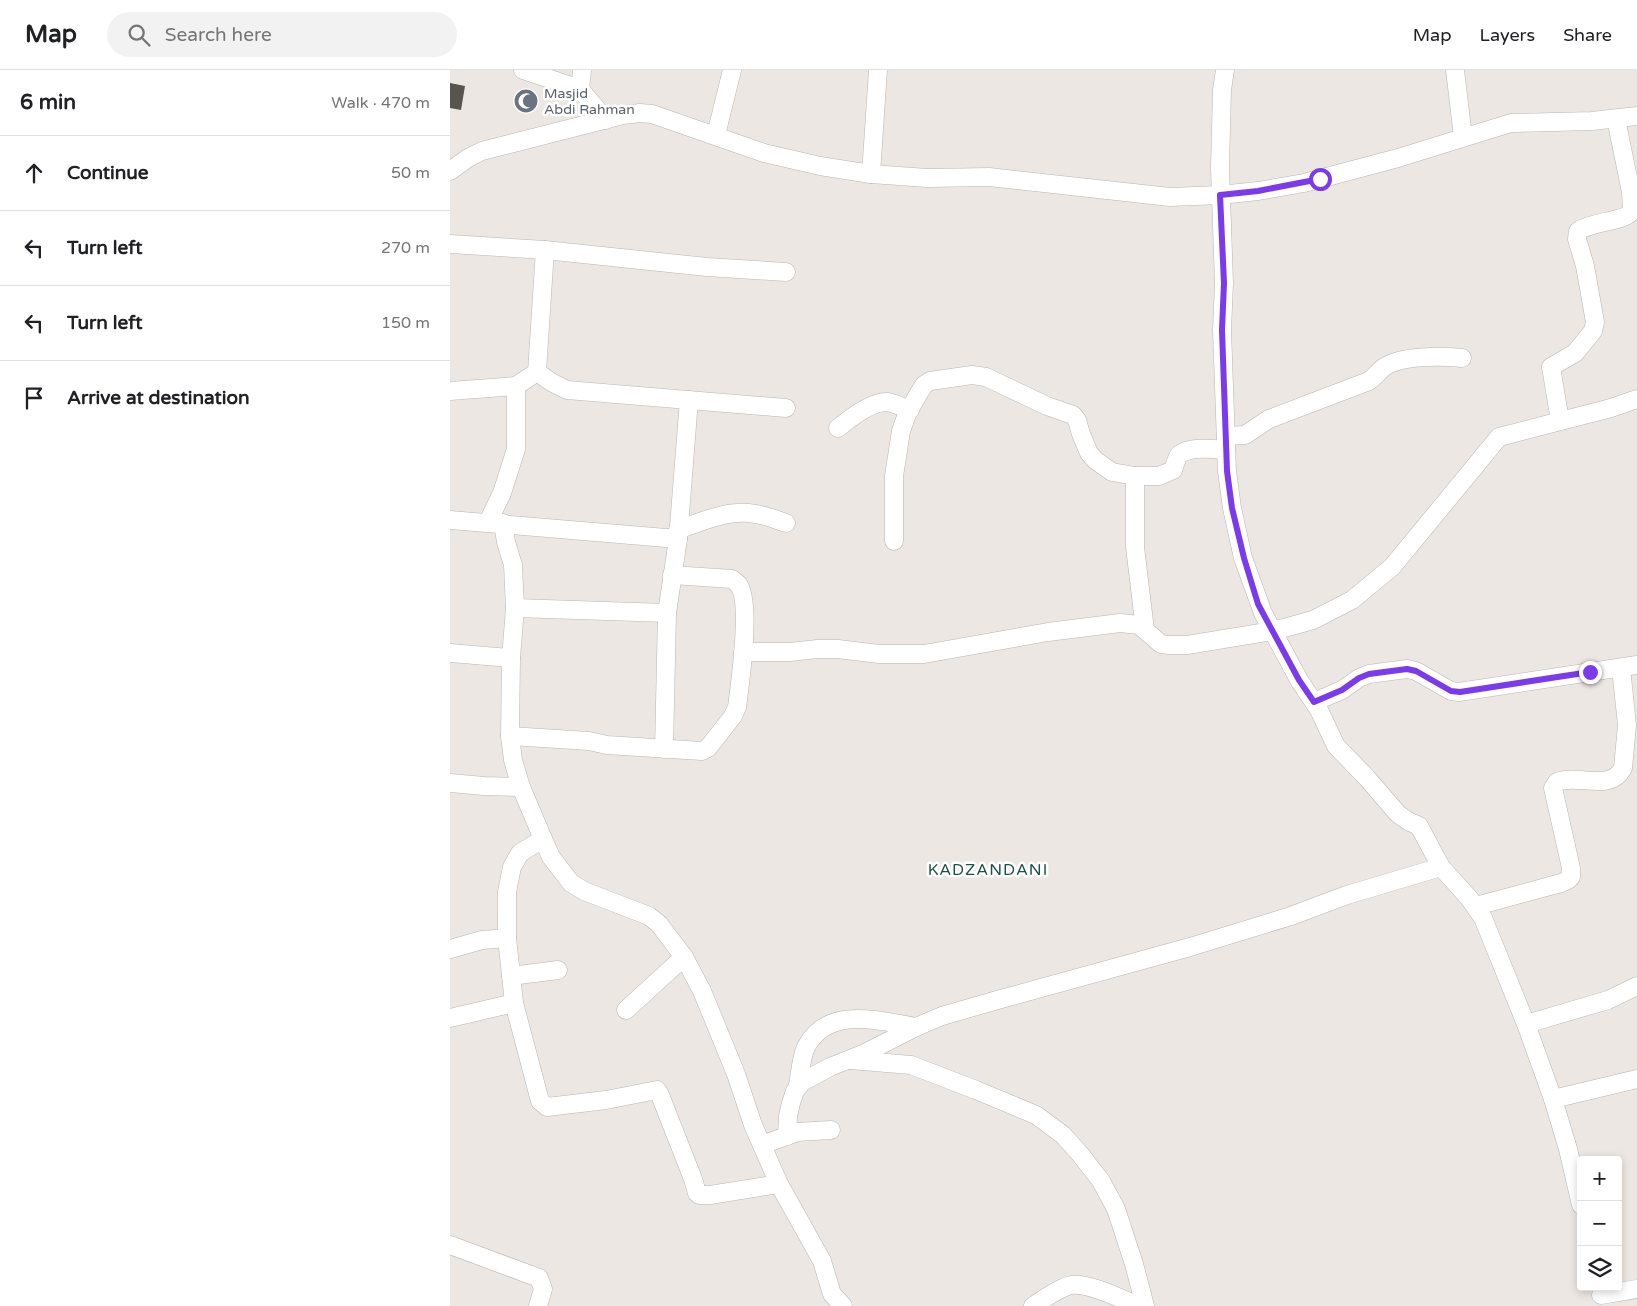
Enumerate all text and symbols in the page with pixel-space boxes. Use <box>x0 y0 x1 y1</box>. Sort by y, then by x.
search box <box>107 12 457 57</box>
text: Map <box>25 20 77 49</box>
icon: search <box>125 21 153 49</box>
text: Search here <box>165 24 272 46</box>
text: Map <box>1413 24 1452 46</box>
text: Layers <box>1480 24 1535 46</box>
text: Share <box>1563 24 1612 46</box>
place label: Masjid Abdi Rahman <box>544 85 635 118</box>
mosque icon: Masjid Abdi Rahman <box>513 88 539 114</box>
text: 6 min <box>20 90 76 115</box>
text: Walk · 470 m <box>331 93 430 113</box>
icon: ahead <box>20 159 48 187</box>
text: Continue <box>67 162 149 184</box>
text: 50 m <box>391 163 430 183</box>
route start <box>1309 168 1332 191</box>
icon: left <box>20 234 48 262</box>
text: Turn left <box>67 237 143 259</box>
text: 270 m <box>381 238 430 258</box>
icon: left <box>20 309 48 337</box>
text: Turn left <box>67 312 143 334</box>
text: 150 m <box>381 313 430 333</box>
icon: arrive <box>20 384 48 412</box>
text: Arrive at destination <box>67 387 250 409</box>
route end <box>1579 661 1602 684</box>
district label: KADZANDANI <box>928 860 1048 880</box>
map controls <box>1577 1156 1622 1291</box>
button: + <box>1577 1156 1622 1201</box>
button: − <box>1577 1201 1622 1246</box>
button: layers <box>1577 1246 1622 1291</box>

